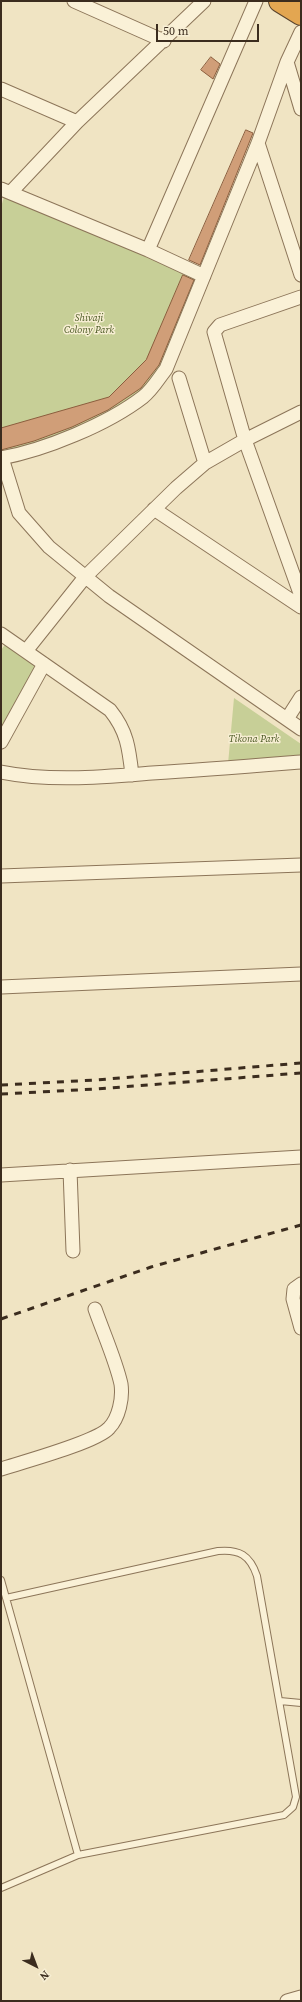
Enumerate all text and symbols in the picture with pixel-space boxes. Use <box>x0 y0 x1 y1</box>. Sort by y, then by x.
scale bar <box>158 16 261 42</box>
text: 50 m <box>163 23 189 39</box>
park label: Shivaji Colony Park <box>64 312 114 336</box>
park label: Tikona Park <box>229 733 279 745</box>
north arrow <box>16 1946 56 1986</box>
text: N <box>36 1967 52 1984</box>

